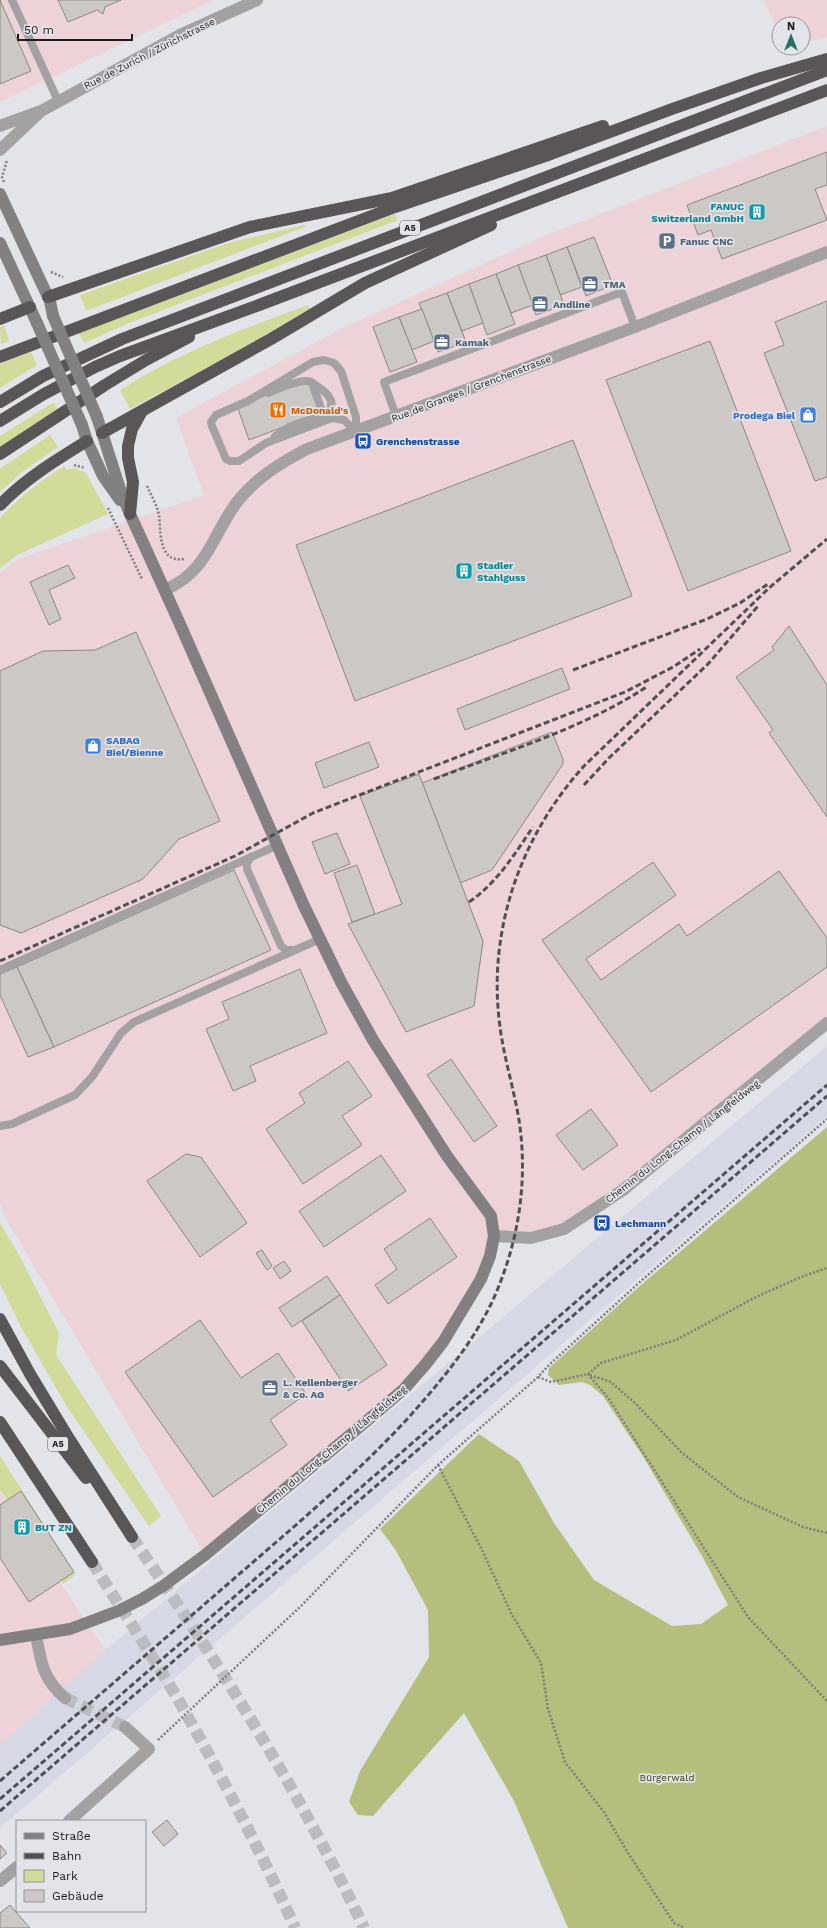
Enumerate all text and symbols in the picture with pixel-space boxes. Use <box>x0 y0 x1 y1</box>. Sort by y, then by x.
street label: Rue de Zurich / Zürichstrasse <box>82 15 217 91</box>
scale bar <box>18 16 132 42</box>
north arrow <box>771 16 811 56</box>
text: N <box>787 20 795 33</box>
text: 50 m <box>24 23 54 37</box>
place label: FANUC Switzerland GmbH <box>651 201 744 224</box>
building icon: FANUC Switzerland GmbH <box>747 202 767 222</box>
road number: A5 <box>400 221 420 235</box>
parking icon: Fanuc CNC <box>657 231 677 251</box>
place label: Fanuc CNC <box>680 236 734 247</box>
office icon: TMA <box>580 274 600 294</box>
place label: TMA <box>603 279 626 290</box>
office icon: Andline <box>530 294 550 314</box>
place label: Andline <box>553 299 591 310</box>
office icon: Kamak <box>432 332 452 352</box>
place label: Kamak <box>455 337 490 348</box>
street label: Rue de Granges / Grenchenstrasse <box>390 353 553 424</box>
restaurant icon: McDonald's <box>268 400 288 420</box>
place label: McDonald's <box>291 405 349 416</box>
shop icon: Prodega Biel <box>798 405 818 425</box>
place label: Prodega Biel <box>733 410 796 421</box>
bus stop icon: Grenchenstrasse <box>353 431 373 451</box>
place label: Grenchenstrasse <box>376 436 460 447</box>
place label: Stadler Stahlguss <box>477 560 526 583</box>
building icon: Stadler Stahlguss <box>454 561 474 581</box>
place label: SABAG Biel/Bienne <box>106 735 163 758</box>
shop icon: SABAG Biel/Bienne <box>83 736 103 756</box>
street label: Chemin du Long-Champ / Längfeldweg <box>603 1078 762 1205</box>
bus stop icon: Lechmann <box>592 1213 612 1233</box>
place label: Lechmann <box>615 1218 666 1229</box>
place label: L. Kellenberger & Co. AG <box>283 1377 358 1400</box>
office icon: L. Kellenberger & Co. AG <box>260 1378 280 1398</box>
street label: Chemin du Long-Champ / Längfeldweg <box>254 1383 409 1515</box>
road number: A5 <box>48 1437 68 1451</box>
building icon: BUT ZN <box>12 1517 32 1537</box>
place label: BUT ZN <box>35 1522 72 1533</box>
park label: Bürgerwald <box>640 1772 694 1783</box>
legend <box>16 1820 146 1912</box>
text: Straße <box>52 1829 91 1843</box>
text: Bahn <box>52 1849 81 1863</box>
text: Park <box>52 1869 78 1883</box>
text: Gebäude <box>52 1889 104 1903</box>

